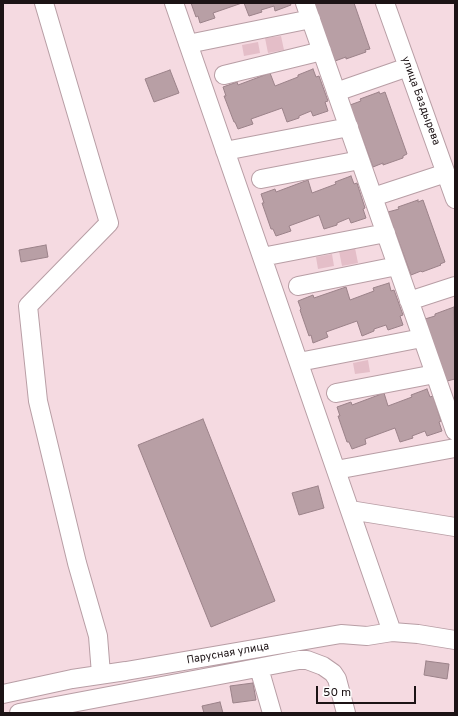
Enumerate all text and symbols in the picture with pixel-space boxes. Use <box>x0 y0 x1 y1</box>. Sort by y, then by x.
street label: улица Баздырева <box>398 55 442 147</box>
street label: Парусная улица <box>186 640 270 668</box>
scale bar <box>318 678 418 704</box>
text: 50 m <box>323 685 351 701</box>

